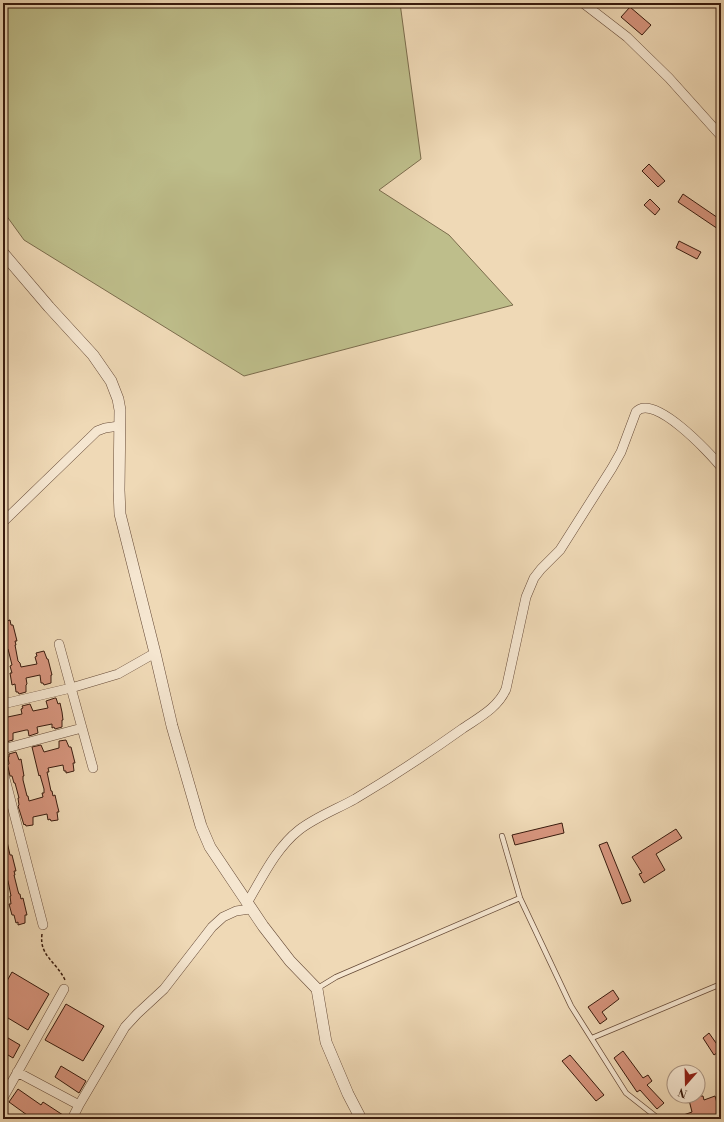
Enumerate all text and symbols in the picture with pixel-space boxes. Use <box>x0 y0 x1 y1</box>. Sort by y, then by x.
north arrow <box>666 1064 706 1104</box>
text: N <box>676 1084 689 1101</box>

